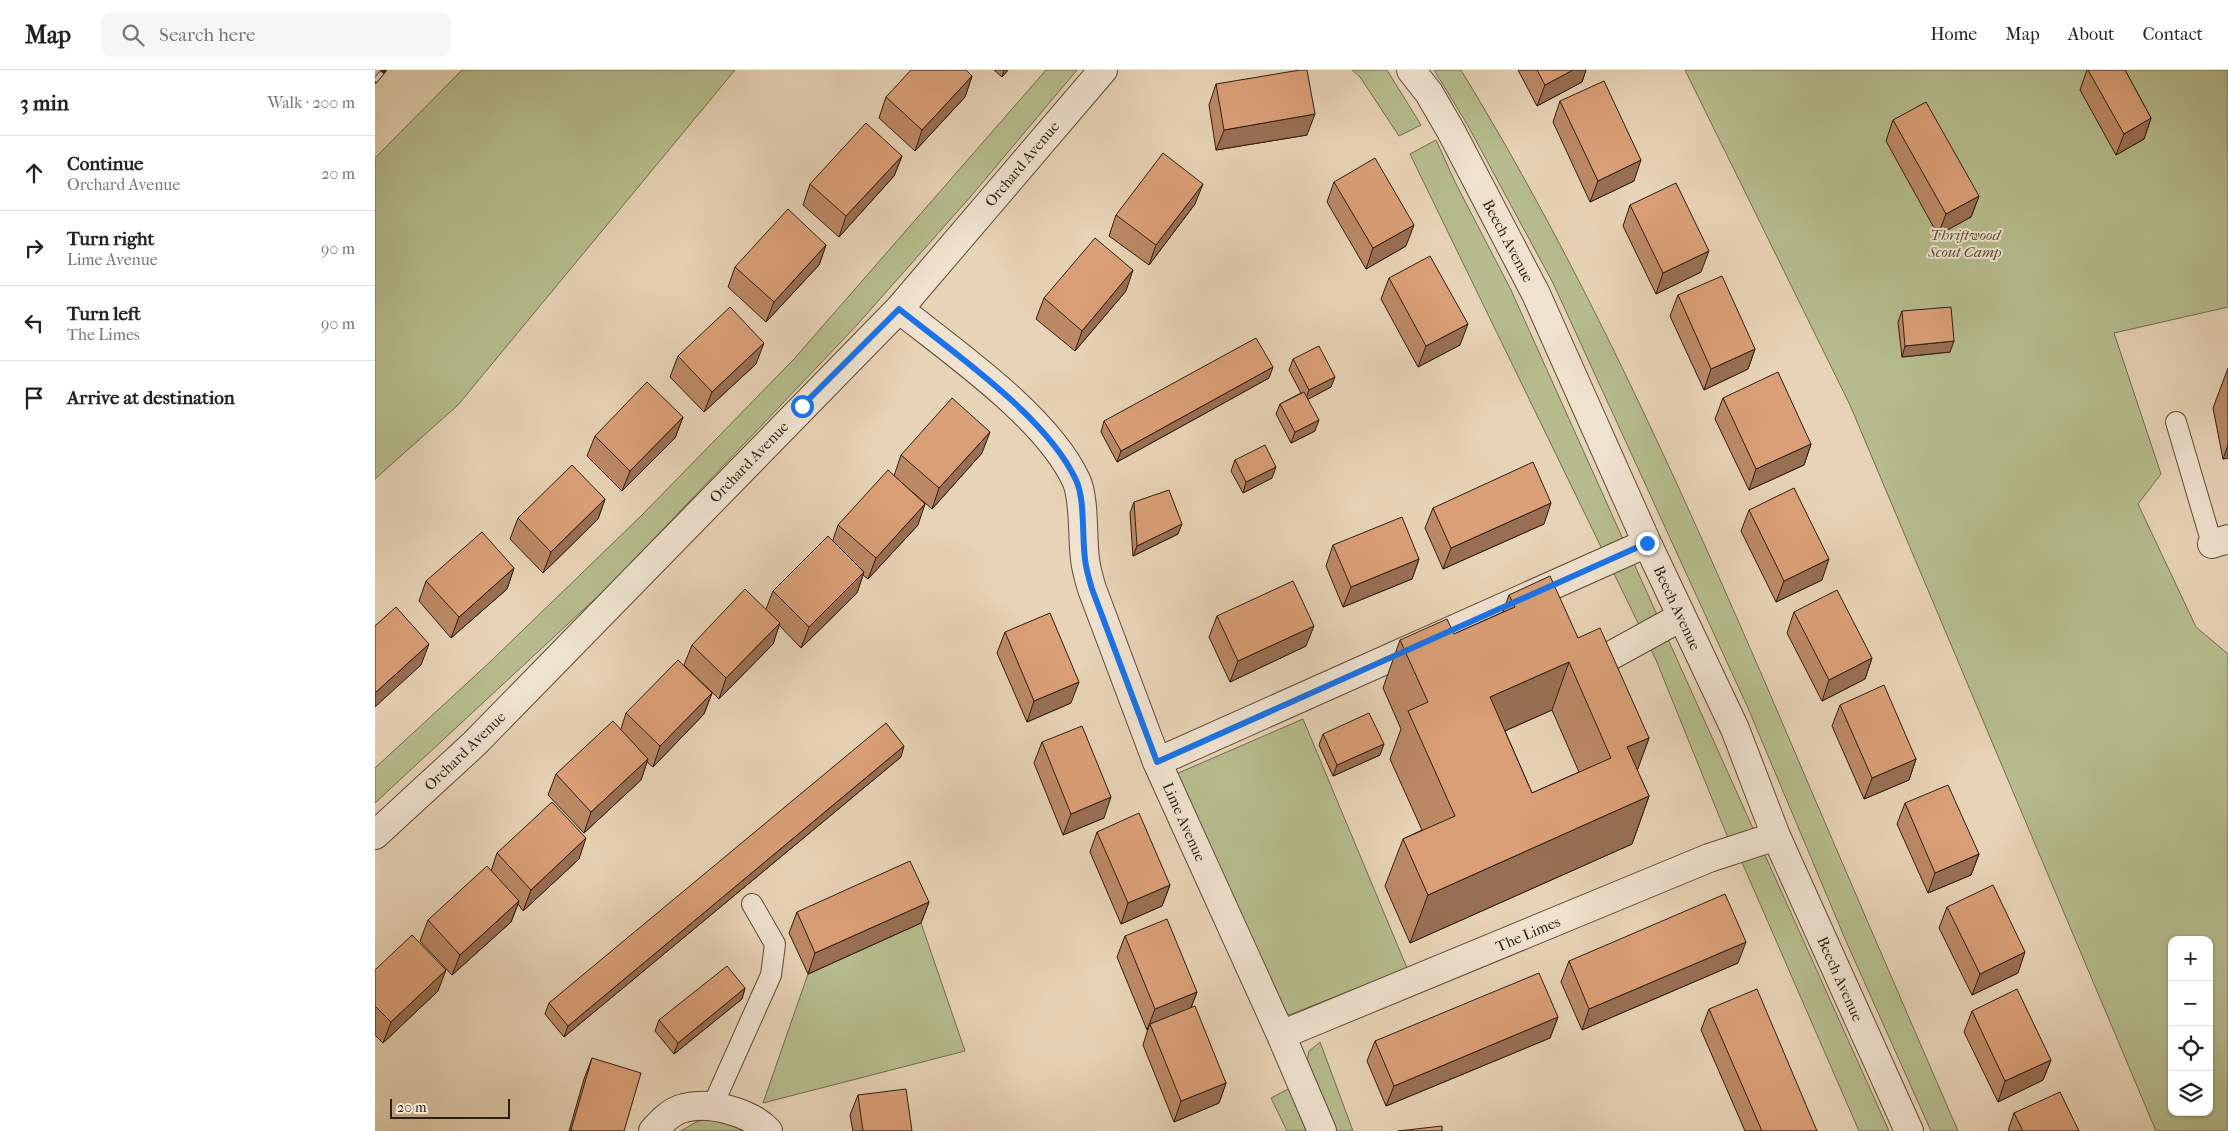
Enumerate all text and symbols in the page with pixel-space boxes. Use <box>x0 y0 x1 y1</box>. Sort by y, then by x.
search box <box>101 12 451 57</box>
text: Map <box>25 21 71 49</box>
icon: search <box>119 21 147 49</box>
text: Search here <box>159 24 255 46</box>
text: Home <box>1930 24 1977 45</box>
text: Map <box>2005 24 2040 45</box>
text: About <box>2068 24 2114 45</box>
text: Contact <box>2142 24 2203 45</box>
text: 3 min <box>20 91 69 115</box>
text: Walk · 200 m <box>268 93 355 112</box>
street label: Orchard Avenue <box>981 117 1063 210</box>
text: Continue <box>67 153 143 175</box>
icon: ahead <box>20 159 48 187</box>
text: 20 m <box>321 164 355 183</box>
text: Orchard Avenue <box>67 175 180 194</box>
street label: Beech Avenue <box>1479 197 1538 286</box>
park label: Thriftwood Scout Camp <box>1927 226 2002 261</box>
text: Turn right <box>67 228 154 250</box>
icon: right <box>20 234 48 262</box>
text: 90 m <box>321 239 355 258</box>
text: Lime Avenue <box>67 250 158 269</box>
text: Turn left <box>67 303 141 325</box>
icon: left <box>20 309 48 337</box>
text: 90 m <box>321 314 355 333</box>
text: The Limes <box>67 325 140 344</box>
icon: arrive <box>20 384 48 412</box>
text: Arrive at destination <box>67 387 235 409</box>
route start <box>791 395 814 418</box>
street label: Orchard Avenue <box>706 417 793 506</box>
route end <box>1636 532 1659 555</box>
street label: Beech Avenue <box>1650 563 1705 654</box>
street label: Orchard Avenue <box>421 707 510 794</box>
street label: Lime Avenue <box>1159 780 1210 865</box>
street label: The Limes <box>1493 912 1563 956</box>
street label: Beech Avenue <box>1813 934 1867 1025</box>
map controls <box>2168 936 2213 1116</box>
button: + <box>2168 936 2213 981</box>
button: − <box>2168 981 2213 1026</box>
button: locate <box>2168 1026 2213 1071</box>
button: layers <box>2168 1071 2213 1116</box>
scale bar <box>390 1096 510 1119</box>
text: 20 m <box>397 1099 427 1116</box>

